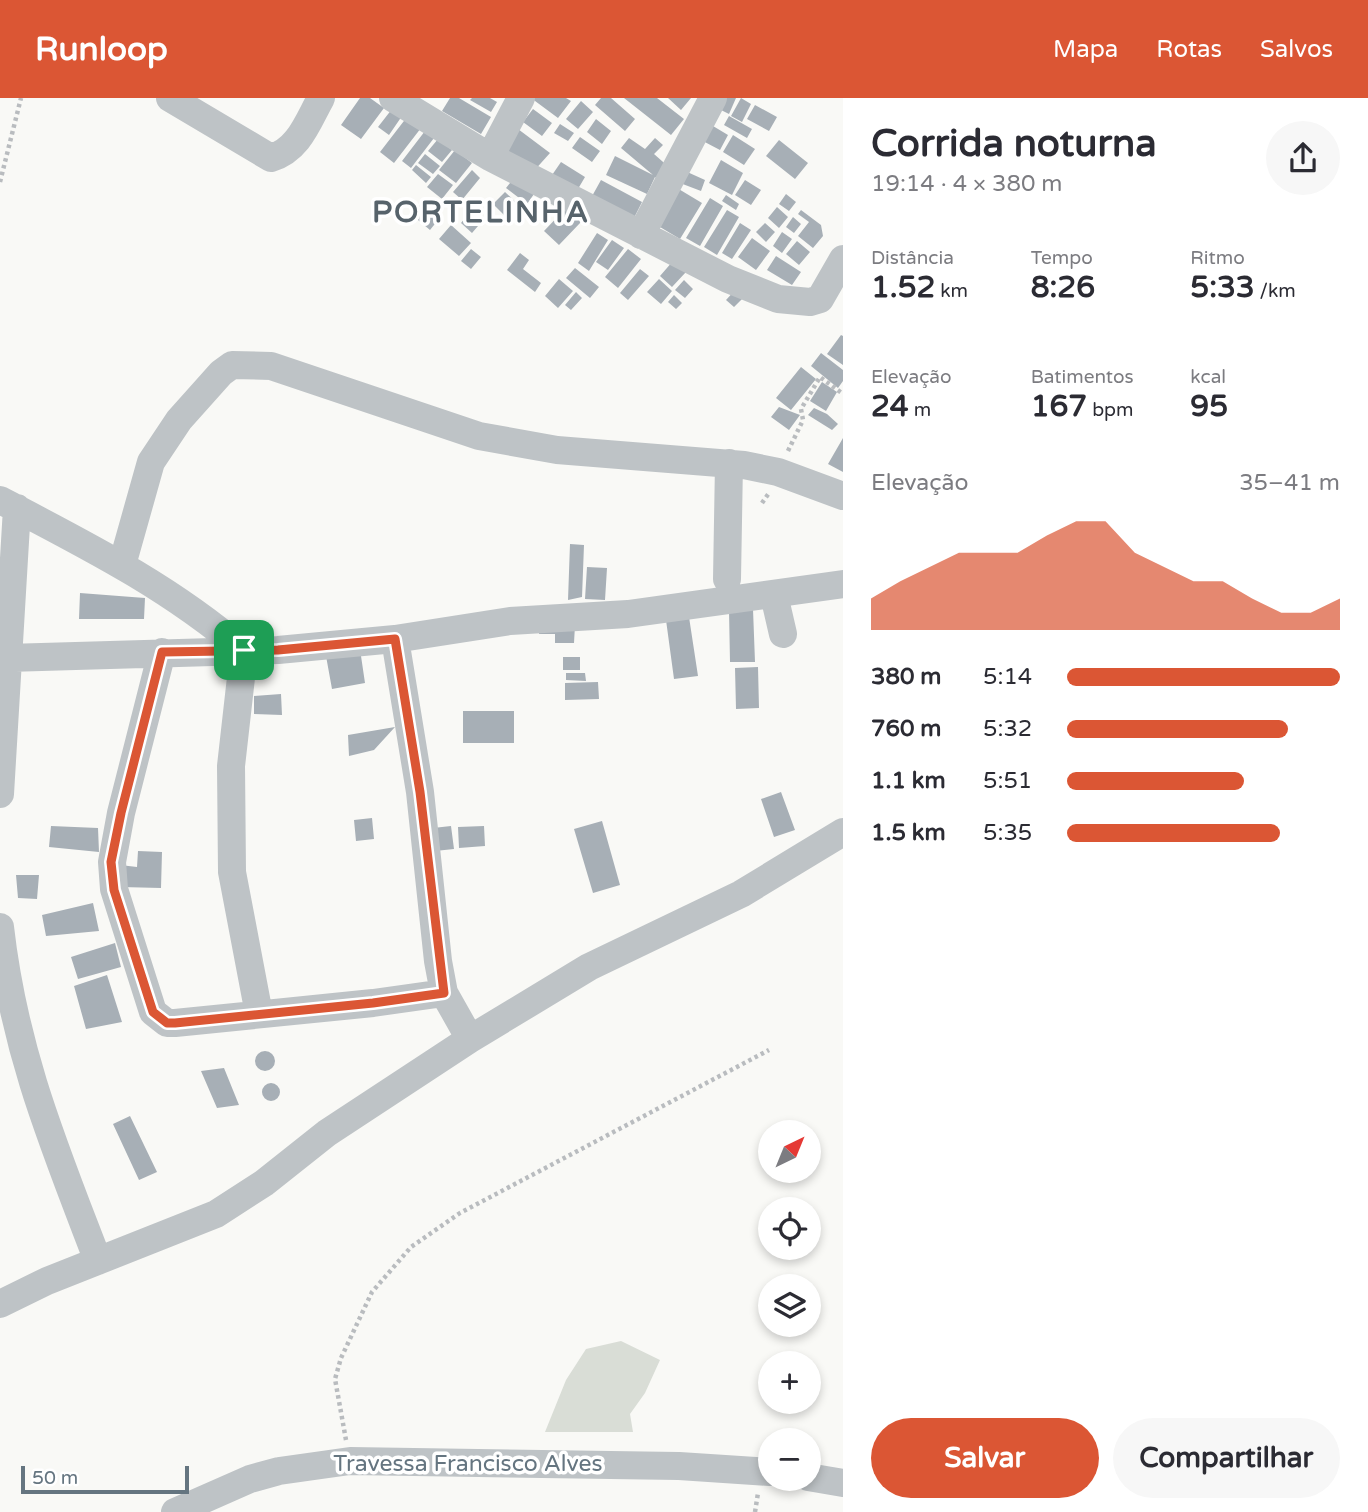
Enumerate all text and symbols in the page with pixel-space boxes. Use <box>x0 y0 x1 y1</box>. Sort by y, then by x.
text: Runloop <box>35 30 168 69</box>
text: Mapa <box>1053 35 1118 64</box>
text: Rotas <box>1156 35 1222 64</box>
text: Salvos <box>1260 35 1333 64</box>
text: Corrida noturna <box>871 121 1157 167</box>
button: share <box>1266 121 1340 195</box>
text: 19:14 · 4 × 380 m <box>871 170 1062 198</box>
district label: PORTELINHA <box>372 194 590 231</box>
text: Distância <box>871 247 954 269</box>
text: Tempo <box>1031 247 1093 269</box>
text: Ritmo <box>1190 247 1245 269</box>
text: 1.52 <box>871 269 935 306</box>
text: 8:26 <box>1031 269 1095 306</box>
text: 5:33 <box>1190 269 1255 306</box>
text: km <box>935 280 968 302</box>
text: /km <box>1255 280 1296 302</box>
text: Elevação <box>871 366 952 388</box>
text: Batimentos <box>1031 366 1134 388</box>
text: kcal <box>1190 366 1226 388</box>
text: 24 <box>871 388 909 425</box>
text: 167 <box>1031 388 1087 425</box>
text: 95 <box>1190 388 1228 425</box>
text: m <box>909 399 931 421</box>
text: bpm <box>1087 399 1134 421</box>
text: Elevação <box>871 469 968 497</box>
text: 35–41 m <box>1239 469 1340 497</box>
pin <box>214 620 274 680</box>
icon: arrive <box>225 631 263 669</box>
text: 380 m <box>871 663 941 691</box>
text: 5:14 <box>983 663 1032 691</box>
text: 760 m <box>871 715 941 743</box>
text: 5:32 <box>983 715 1032 743</box>
text: 1.1 km <box>871 767 946 795</box>
text: 5:51 <box>983 767 1032 795</box>
text: 1.5 km <box>871 819 946 847</box>
text: 5:35 <box>983 819 1032 847</box>
north arrow <box>758 1120 821 1183</box>
map controls <box>758 1120 821 1491</box>
button: locate <box>758 1197 821 1260</box>
button: layers <box>758 1274 821 1337</box>
button: + <box>758 1351 821 1414</box>
button: Salvar <box>871 1418 1099 1498</box>
button: Compartilhar <box>1113 1418 1340 1498</box>
button: − <box>758 1428 821 1491</box>
street label: Travessa Francisco Alves <box>333 1450 603 1478</box>
scale bar <box>21 1463 189 1495</box>
text: 50 m <box>32 1467 78 1489</box>

